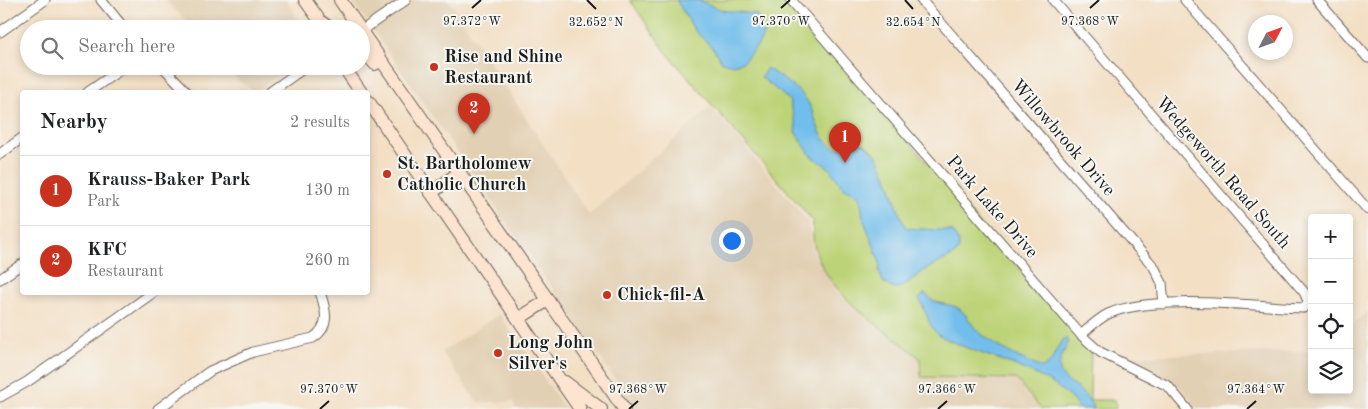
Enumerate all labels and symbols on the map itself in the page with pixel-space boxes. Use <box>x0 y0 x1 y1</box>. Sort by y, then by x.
north arrow <box>1248 15 1293 60</box>
text: 97.372°W <box>443 16 501 28</box>
text: 32.652°N <box>569 16 623 29</box>
text: 97.370°W <box>752 16 810 28</box>
text: 32.654°N <box>886 16 940 29</box>
text: 97.368°W <box>1061 16 1119 28</box>
place label: Rise and Shine Restaurant <box>444 48 563 87</box>
marker: Rise and Shine Restaurant <box>428 61 440 73</box>
street label: Willowbrook Drive <box>1008 76 1118 200</box>
pin: 2 <box>458 93 490 134</box>
street label: Wedgeworth Road South <box>1152 94 1294 253</box>
pin: 1 <box>829 122 861 163</box>
street label: Park Lake Drive <box>943 152 1041 262</box>
place label: St. Bartholomew Catholic Church <box>397 155 532 194</box>
marker: St. Bartholomew Catholic Church <box>381 168 393 180</box>
your location <box>719 228 745 254</box>
place label: Chick-fil-A <box>617 286 706 304</box>
marker: Chick-fil-A <box>601 289 613 301</box>
place label: Long John Silver's <box>508 334 593 373</box>
marker: Long John Silver's <box>492 347 504 359</box>
text: 97.370°W <box>300 384 358 396</box>
text: 97.368°W <box>609 384 667 396</box>
text: 97.366°W <box>918 384 976 396</box>
text: 97.364°W <box>1227 384 1285 396</box>

